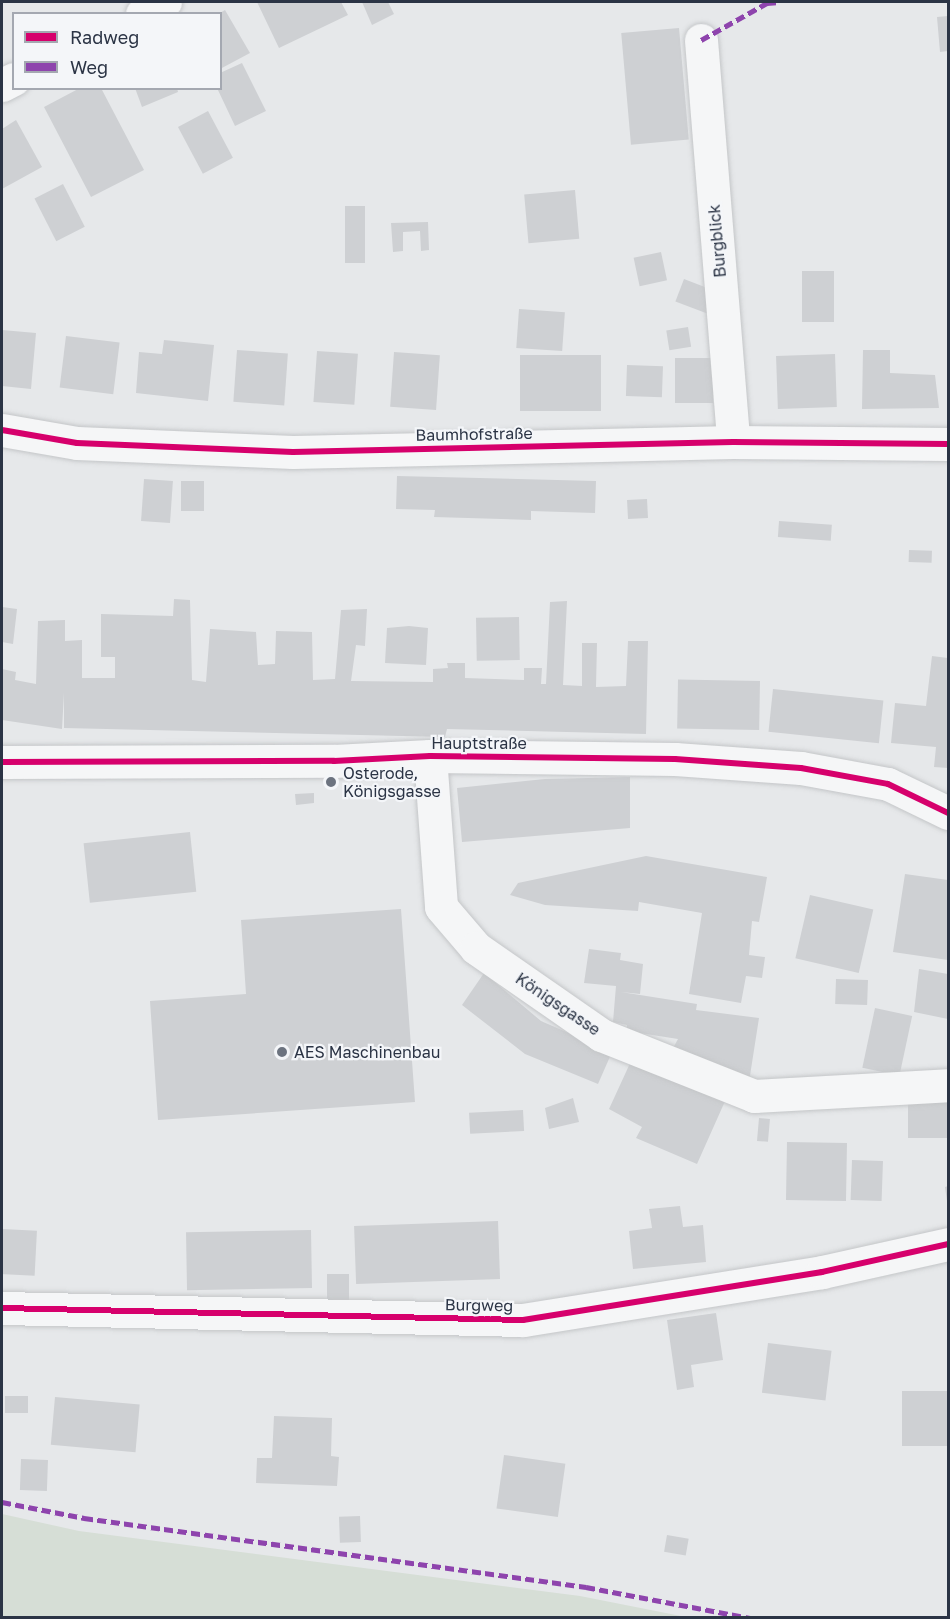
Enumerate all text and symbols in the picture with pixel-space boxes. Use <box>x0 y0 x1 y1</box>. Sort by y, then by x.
legend <box>12 12 222 90</box>
text: Radweg <box>70 26 139 48</box>
text: Weg <box>70 56 108 78</box>
street label: Burgblick <box>704 204 730 278</box>
street label: Baumhofstraße <box>415 423 533 445</box>
street label: Hauptstraße <box>431 733 527 753</box>
place label: Osterode, Königsgasse <box>343 763 441 801</box>
marker: Osterode, Königsgasse <box>324 775 338 789</box>
street label: Königsgasse <box>512 969 604 1039</box>
place label: AES Maschinenbau <box>294 1042 440 1062</box>
marker: AES Maschinenbau <box>275 1045 289 1059</box>
street label: Burgweg <box>445 1295 513 1315</box>

